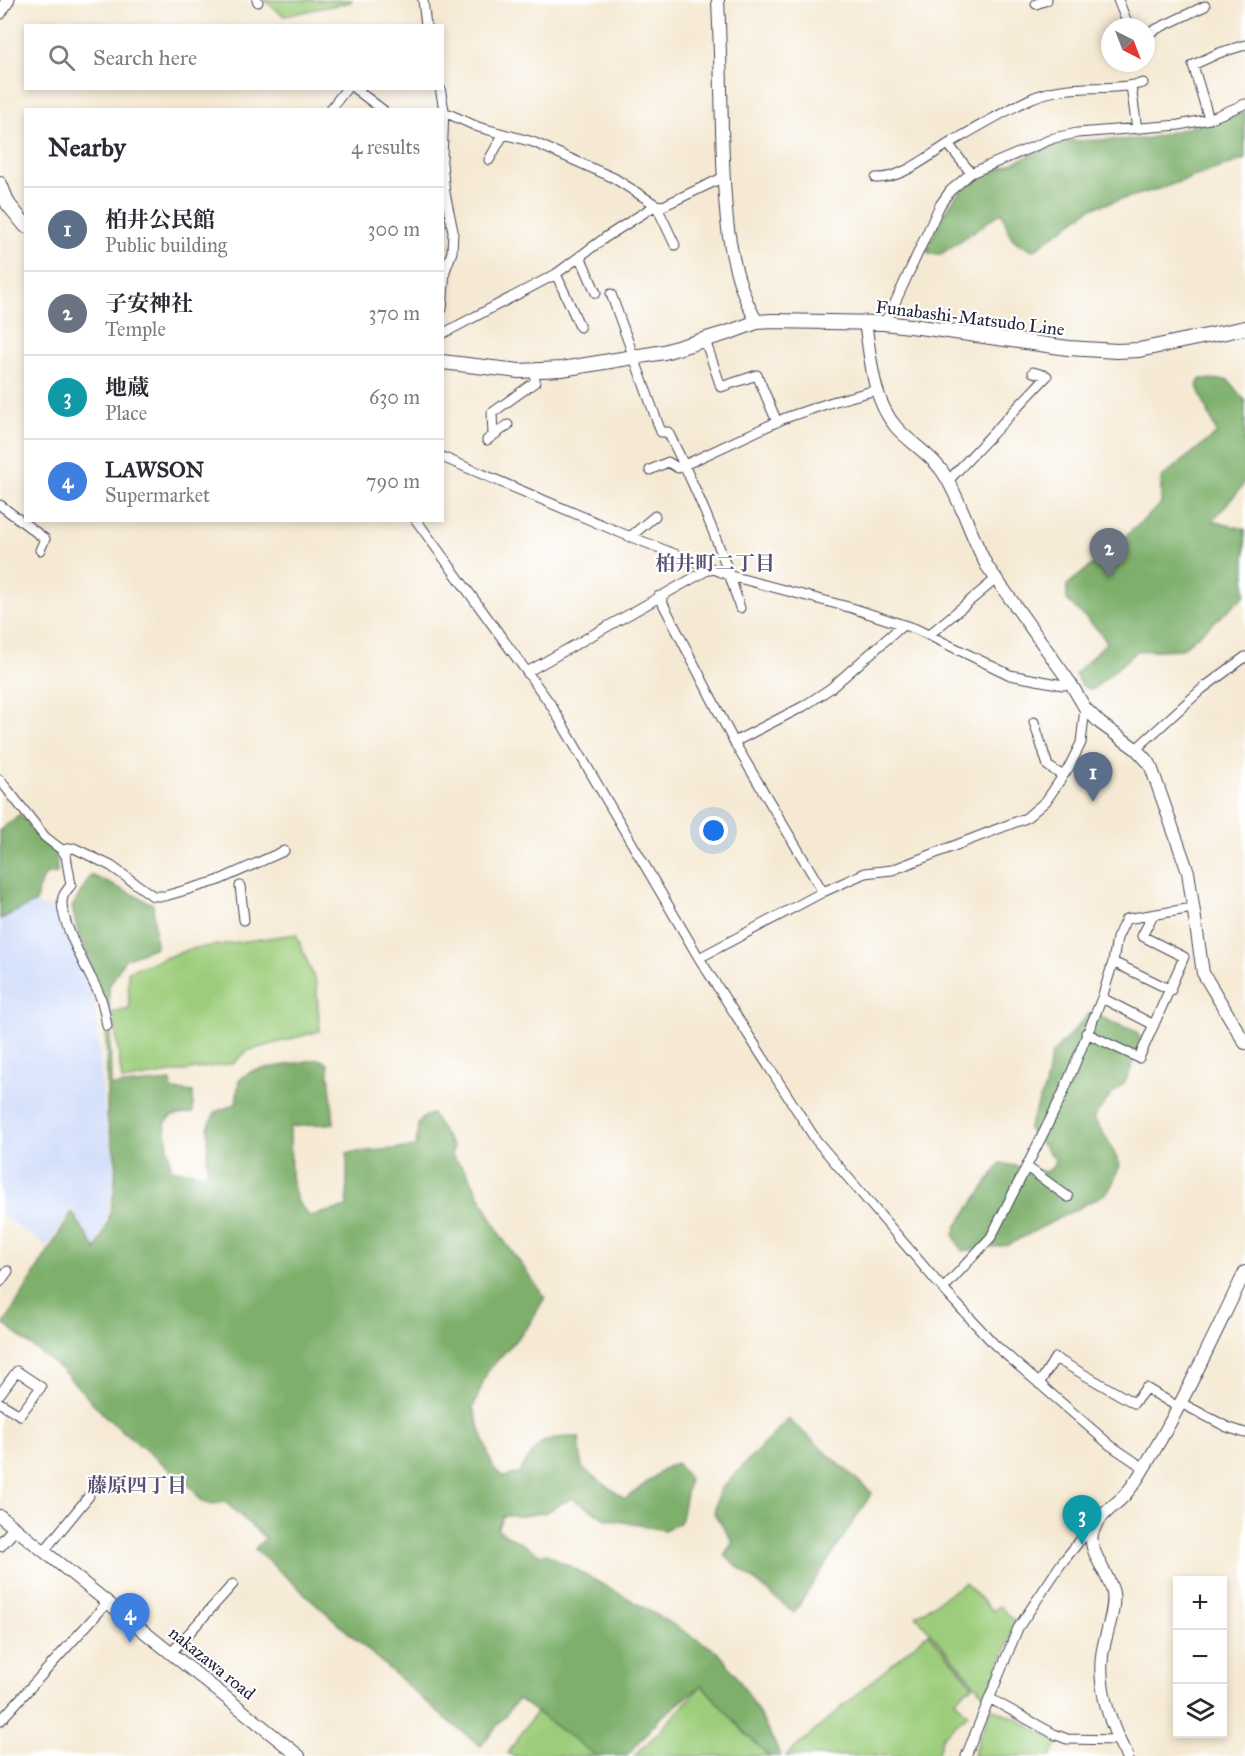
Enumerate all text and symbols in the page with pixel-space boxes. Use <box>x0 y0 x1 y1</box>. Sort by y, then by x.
north arrow <box>1101 18 1155 72</box>
search box <box>24 24 444 90</box>
icon: search <box>45 41 78 74</box>
text: Search here <box>93 44 197 71</box>
text: Nearby <box>48 131 126 163</box>
text: 4 results <box>351 135 420 159</box>
text: 柏井公民館 <box>105 206 215 233</box>
text: 1 <box>64 217 71 241</box>
text: 300 m <box>368 217 420 241</box>
text: Public building <box>105 233 227 257</box>
text: 子安神社 <box>105 290 193 317</box>
street label: Funabashi-Matsudo Line <box>874 296 1066 340</box>
text: 2 <box>63 301 72 325</box>
text: 370 m <box>369 301 420 325</box>
text: Temple <box>105 317 166 341</box>
text: 地蔵 <box>105 374 149 401</box>
text: 3 <box>64 385 72 409</box>
text: 630 m <box>369 385 420 409</box>
text: Place <box>105 401 147 425</box>
text: LAWSON <box>105 456 204 483</box>
text: 4 <box>62 469 73 493</box>
text: 790 m <box>366 469 420 493</box>
text: Supermarket <box>105 483 210 507</box>
pin: 2 <box>1090 528 1128 578</box>
district label: 柏井町二丁目 <box>655 551 775 575</box>
pin: 1 <box>1074 752 1112 802</box>
your location <box>699 816 728 845</box>
district label: 藤原四丁目 <box>87 1473 187 1497</box>
pin: 3 <box>1062 1496 1102 1545</box>
map controls <box>1173 1576 1227 1738</box>
button: + <box>1173 1576 1227 1630</box>
pin: 4 <box>110 1594 150 1643</box>
street label: nakazawa road <box>164 1621 260 1705</box>
button: − <box>1173 1630 1227 1684</box>
button: layers <box>1173 1684 1227 1738</box>

